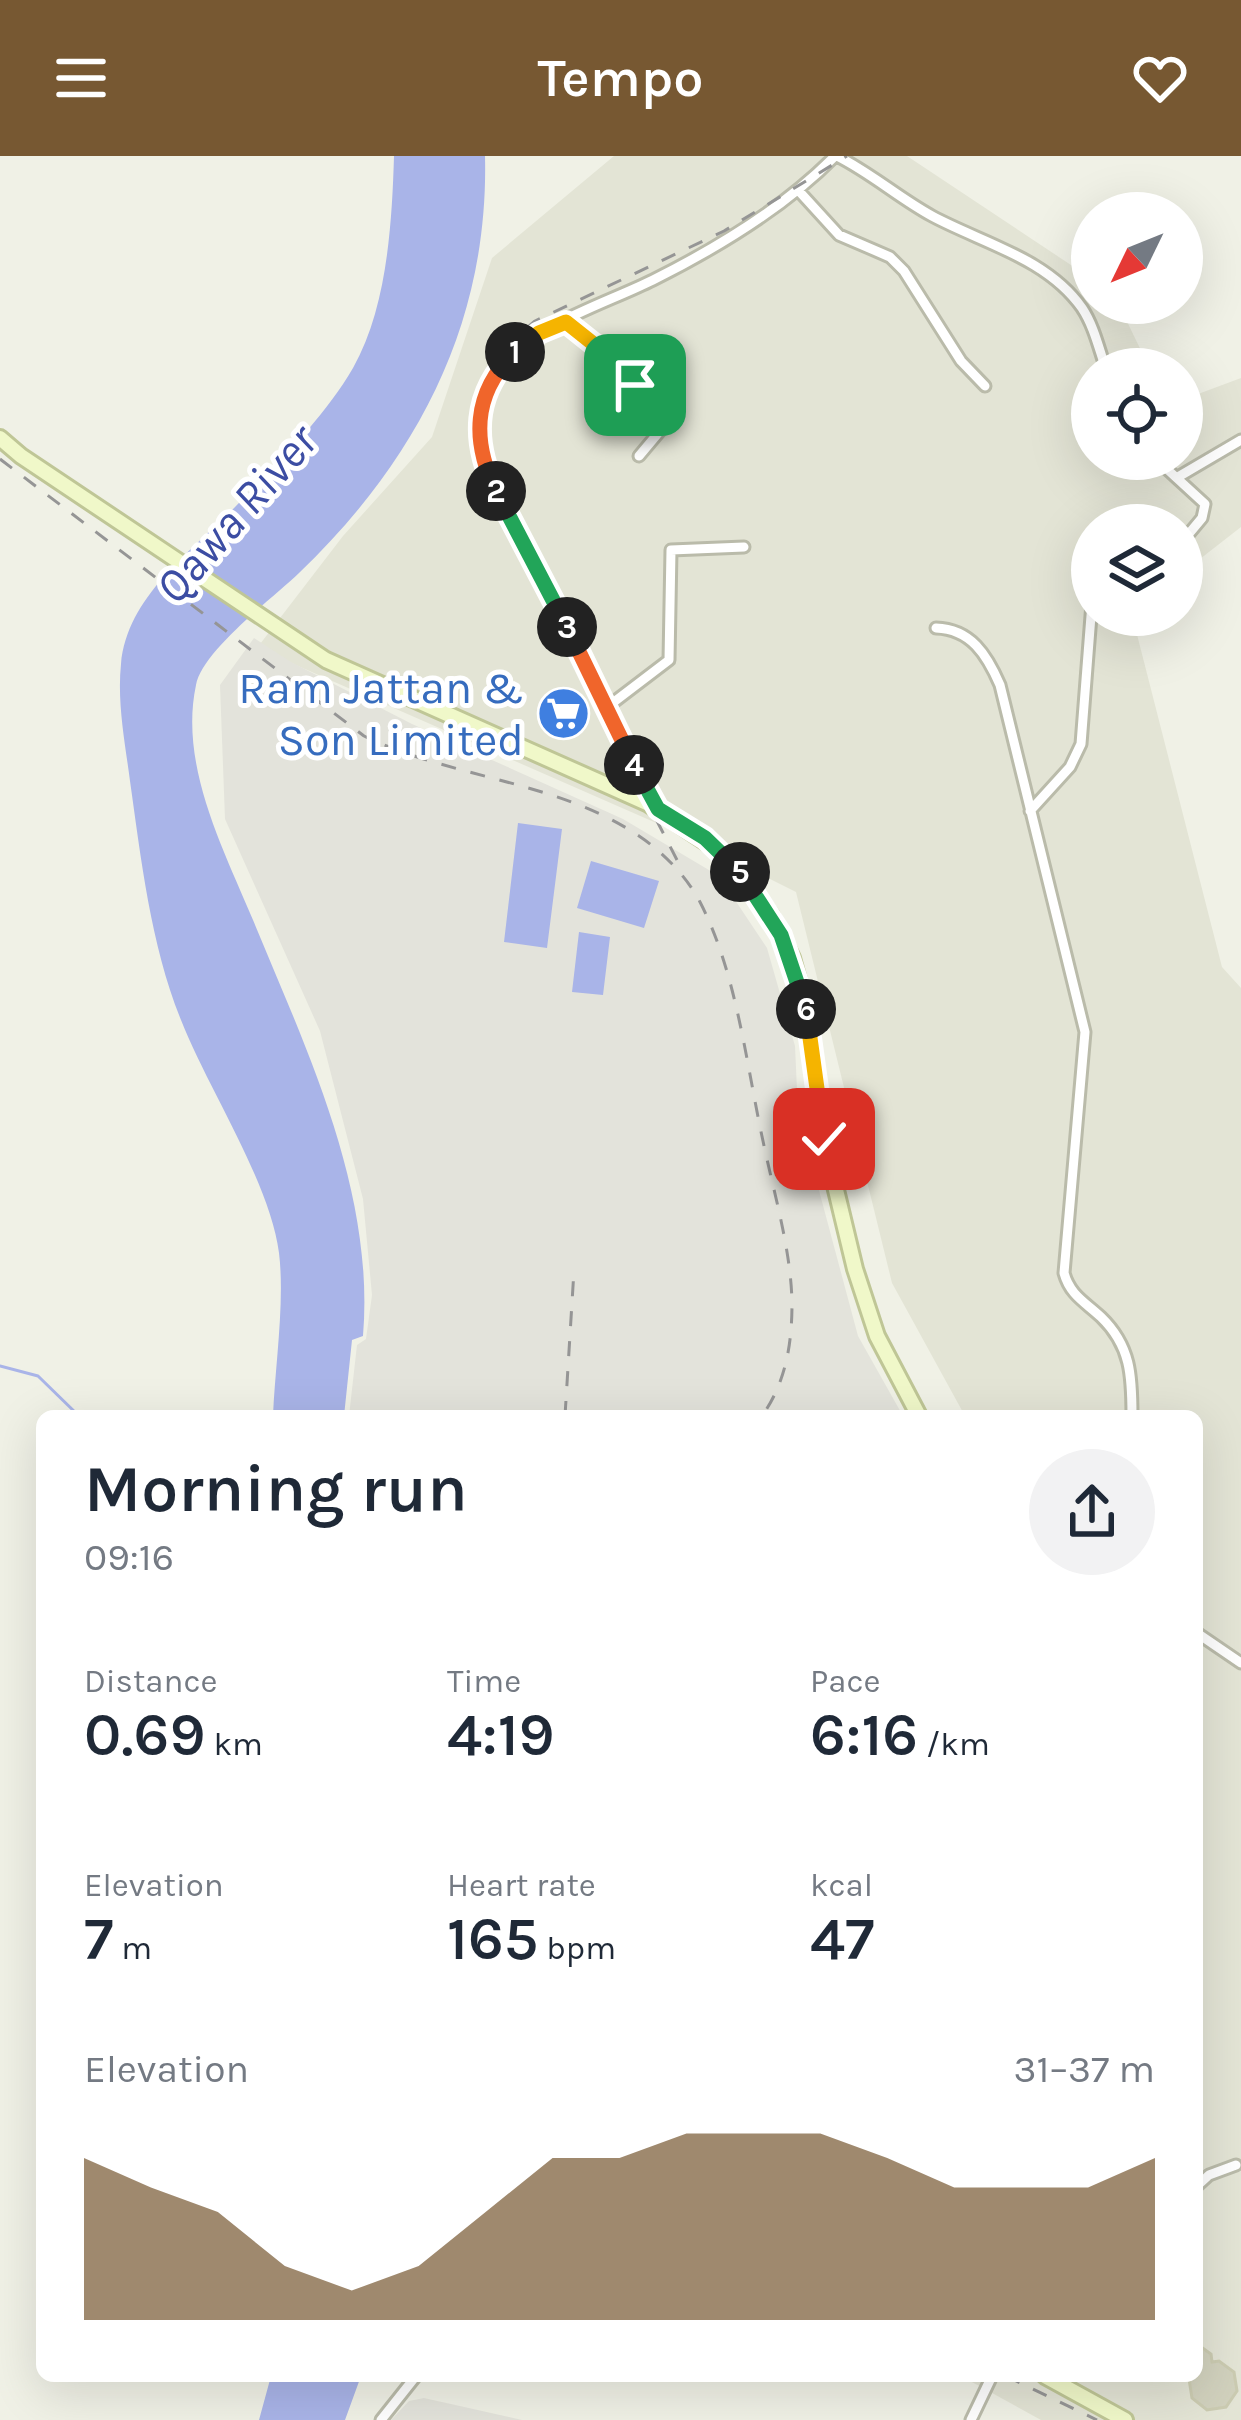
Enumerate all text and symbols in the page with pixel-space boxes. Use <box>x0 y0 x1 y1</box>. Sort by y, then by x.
icon: menu <box>48 45 114 111</box>
icon: heart <box>1127 45 1193 111</box>
text: Tempo <box>537 46 704 110</box>
north arrow <box>1071 192 1203 324</box>
map controls <box>1071 192 1203 636</box>
pin: 1 <box>485 322 545 382</box>
text: 1 <box>509 333 521 371</box>
pin <box>584 334 686 436</box>
button: locate <box>1071 348 1203 480</box>
icon: arrive <box>602 352 668 418</box>
water label: Qawa River <box>143 412 330 615</box>
pin: 2 <box>466 461 526 521</box>
text: 2 <box>486 472 506 510</box>
button: layers <box>1071 504 1203 636</box>
pin: 3 <box>537 597 597 657</box>
text: 3 <box>557 608 577 646</box>
place label: Ram Jattan & Son Limited <box>238 662 524 766</box>
supermarket icon: Ram Jattan & Son Limited <box>535 686 591 742</box>
pin: 4 <box>604 735 664 795</box>
text: 4 <box>624 746 644 784</box>
pin: 5 <box>710 842 770 902</box>
text: 5 <box>730 853 750 891</box>
pin: 6 <box>776 979 836 1039</box>
text: 6 <box>796 990 816 1028</box>
pin <box>773 1088 875 1190</box>
icon: check <box>791 1106 857 1172</box>
button: share <box>1029 1449 1155 1575</box>
text: Morning run <box>84 1450 468 1528</box>
text: 09:16 <box>84 1534 174 1580</box>
text: Distance <box>84 1662 217 1700</box>
text: Time <box>447 1662 521 1700</box>
text: Pace <box>810 1662 880 1700</box>
text: 0.69 <box>84 1700 206 1770</box>
text: 4:19 <box>447 1700 555 1770</box>
text: 6:16 <box>810 1700 918 1770</box>
text: km <box>206 1725 263 1763</box>
text: /km <box>918 1725 990 1763</box>
text: Elevation <box>84 1866 224 1904</box>
text: Heart rate <box>447 1866 596 1904</box>
text: kcal <box>810 1866 873 1904</box>
text: 7 <box>84 1904 113 1974</box>
text: 165 <box>447 1904 538 1974</box>
text: 47 <box>810 1904 875 1974</box>
text: m <box>113 1929 152 1967</box>
text: bpm <box>538 1929 616 1967</box>
text: Elevation <box>84 2046 249 2092</box>
text: 31–37 m <box>1014 2046 1155 2092</box>

